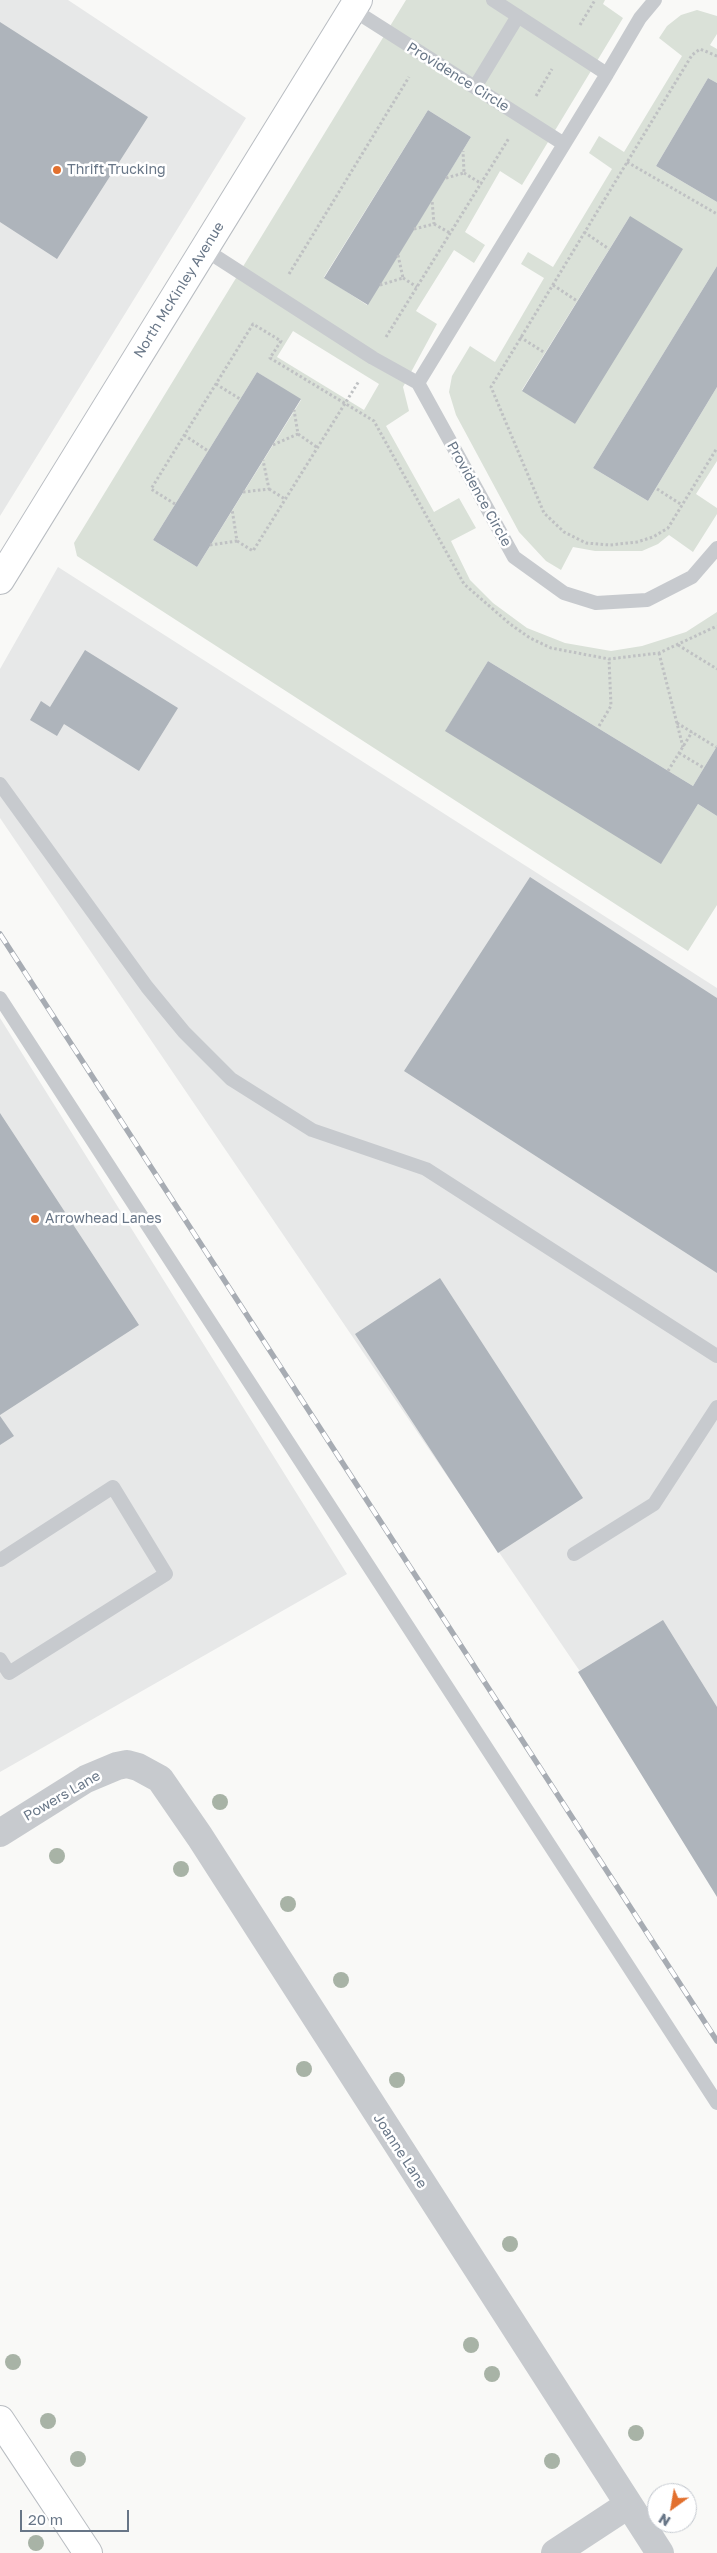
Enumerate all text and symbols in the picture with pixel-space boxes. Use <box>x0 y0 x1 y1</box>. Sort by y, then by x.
street label: Providence Circle <box>404 39 512 115</box>
place label: Thrift Trucking <box>67 162 166 178</box>
marker: Thrift Trucking <box>51 164 63 176</box>
street label: North McKinley Avenue <box>130 219 228 361</box>
street label: Providence Circle <box>443 439 515 549</box>
place label: Arrowhead Lanes <box>45 1211 162 1227</box>
marker: Arrowhead Lanes <box>29 1213 41 1225</box>
street label: Powers Lane <box>21 1767 103 1825</box>
street label: Joanne Lane <box>370 2110 430 2192</box>
north arrow <box>647 2483 697 2533</box>
scale bar <box>22 2500 131 2532</box>
text: 20 m <box>28 2510 63 2528</box>
text: N <box>655 2510 673 2530</box>

